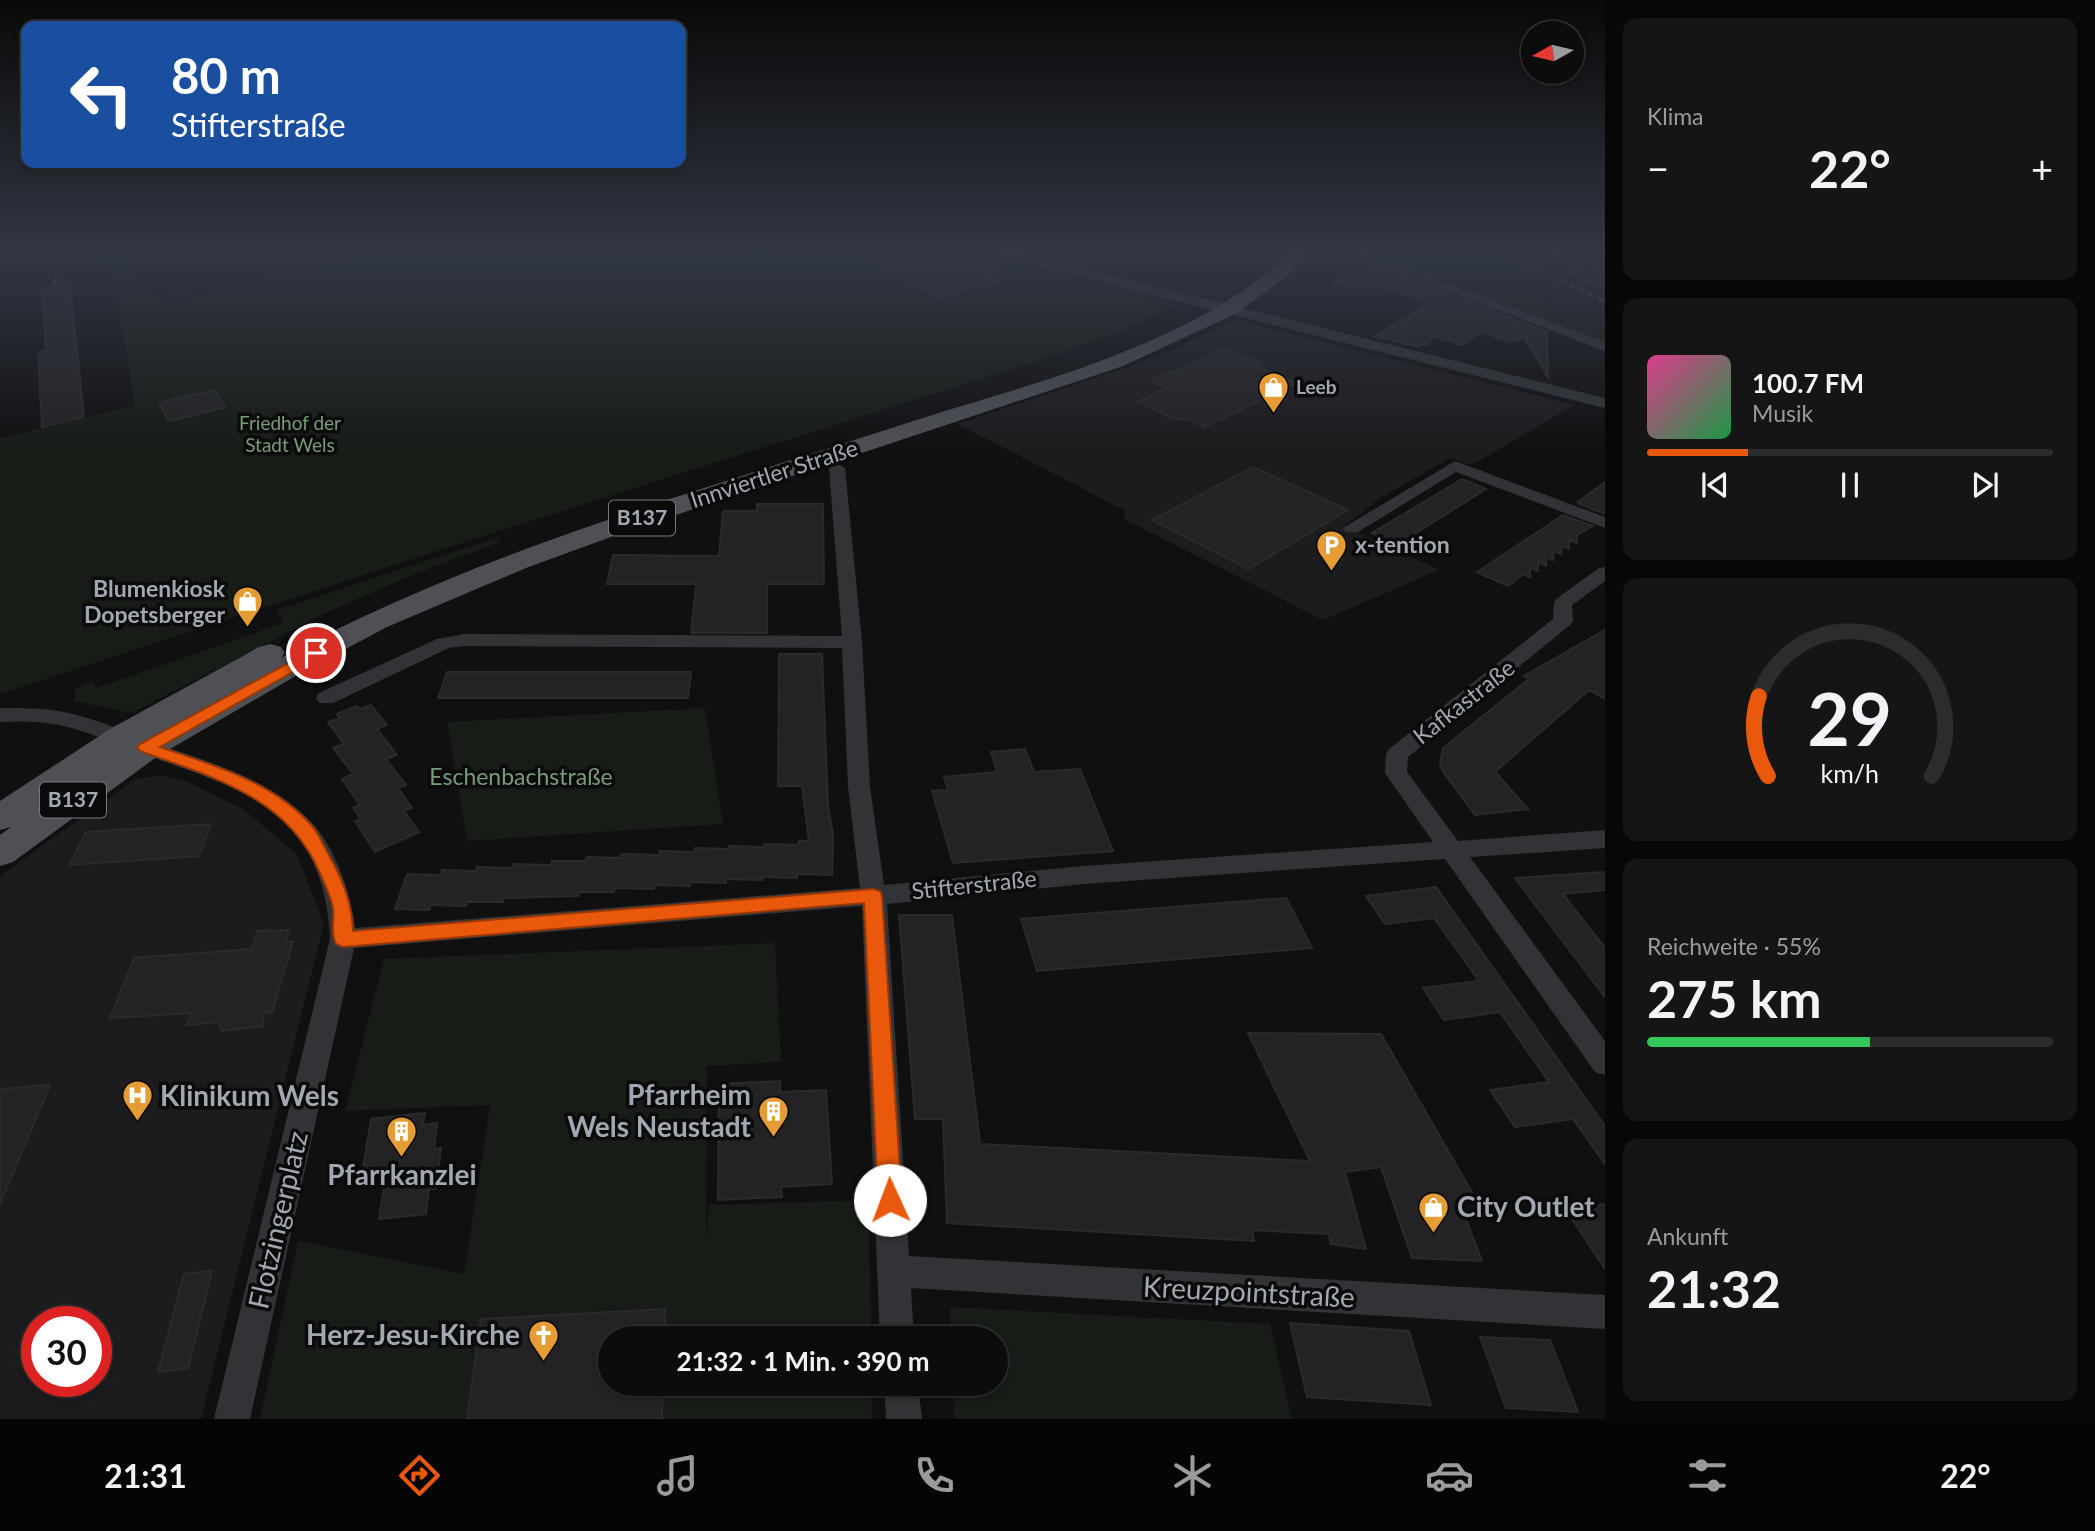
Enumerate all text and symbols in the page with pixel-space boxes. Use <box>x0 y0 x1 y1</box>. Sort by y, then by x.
north arrow <box>1521 21 1584 84</box>
map controls <box>1521 21 1584 84</box>
text: 80 m <box>171 46 281 104</box>
icon: left <box>56 49 147 140</box>
text: Klima <box>1647 102 1704 130</box>
text: Stifterstraße <box>171 105 346 144</box>
text: 22° <box>1809 137 1891 199</box>
text: − <box>1647 145 1669 191</box>
text: + <box>2031 145 2053 191</box>
text: 100.7 FM <box>1752 367 1864 399</box>
shop icon: Leeb <box>1256 370 1290 414</box>
place label: Leeb <box>1296 375 1337 398</box>
text: Musik <box>1752 399 1813 427</box>
park label: Friedhof der Stadt Wels <box>239 411 341 456</box>
street label: Innviertler Straße <box>686 433 861 513</box>
icon: previous <box>1696 466 1734 504</box>
icon: pause <box>1831 466 1869 504</box>
icon: next <box>1966 466 2004 504</box>
road number: B137 <box>609 500 675 536</box>
parking icon: x-tention <box>1315 528 1349 572</box>
place label: x-tention <box>1355 530 1450 558</box>
place label: Blumenkiosk Dopetsberger <box>84 574 226 628</box>
shop icon: Blumenkiosk Dopetsberger <box>231 585 265 629</box>
pin <box>286 623 346 683</box>
icon: arrive <box>297 634 335 672</box>
street label: Kafkastraße <box>1407 653 1520 749</box>
text: 29 <box>1808 674 1892 762</box>
text: km/h <box>1821 757 1879 787</box>
park label: Eschenbachstraße <box>429 762 613 790</box>
road number: B137 <box>40 782 106 818</box>
street label: Stifterstraße <box>910 864 1038 904</box>
text: Reichweite · 55% <box>1647 932 1821 960</box>
text: 275 km <box>1647 967 1821 1029</box>
place label: Pfarrheim Wels Neustadt <box>567 1077 752 1143</box>
place label: Klinikum Wels <box>160 1078 339 1112</box>
hospital icon: Klinikum Wels <box>120 1079 154 1123</box>
building icon: Pfarrheim Wels Neustadt <box>757 1094 791 1138</box>
building icon: Pfarrkanzlei <box>385 1114 419 1158</box>
street label: Flotzingerplatz <box>240 1128 314 1312</box>
place label: Pfarrkanzlei <box>327 1157 477 1191</box>
position arrow <box>853 1163 927 1237</box>
place label: City Outlet <box>1457 1189 1595 1223</box>
shop icon: City Outlet <box>1417 1190 1451 1234</box>
text: Ankunft <box>1647 1222 1728 1250</box>
text: 21:32 <box>1647 1257 1781 1319</box>
street label: Kreuzpointstraße <box>1142 1268 1356 1314</box>
speed limit sign: 30 <box>21 1306 112 1397</box>
place label: Herz-Jesu-Kirche <box>306 1317 520 1351</box>
church icon: Herz-Jesu-Kirche <box>526 1318 560 1362</box>
text: 21:32 · 1 Min. · 390 m <box>676 1345 930 1377</box>
icon: directions <box>395 1451 444 1500</box>
icon: music <box>653 1451 702 1500</box>
icon: phone <box>910 1451 959 1500</box>
icon: climate <box>1168 1451 1217 1500</box>
icon: car <box>1425 1451 1474 1500</box>
icon: filters <box>1683 1451 1732 1500</box>
text: 21:31 <box>104 1456 187 1495</box>
text: 22° <box>1940 1456 1991 1495</box>

